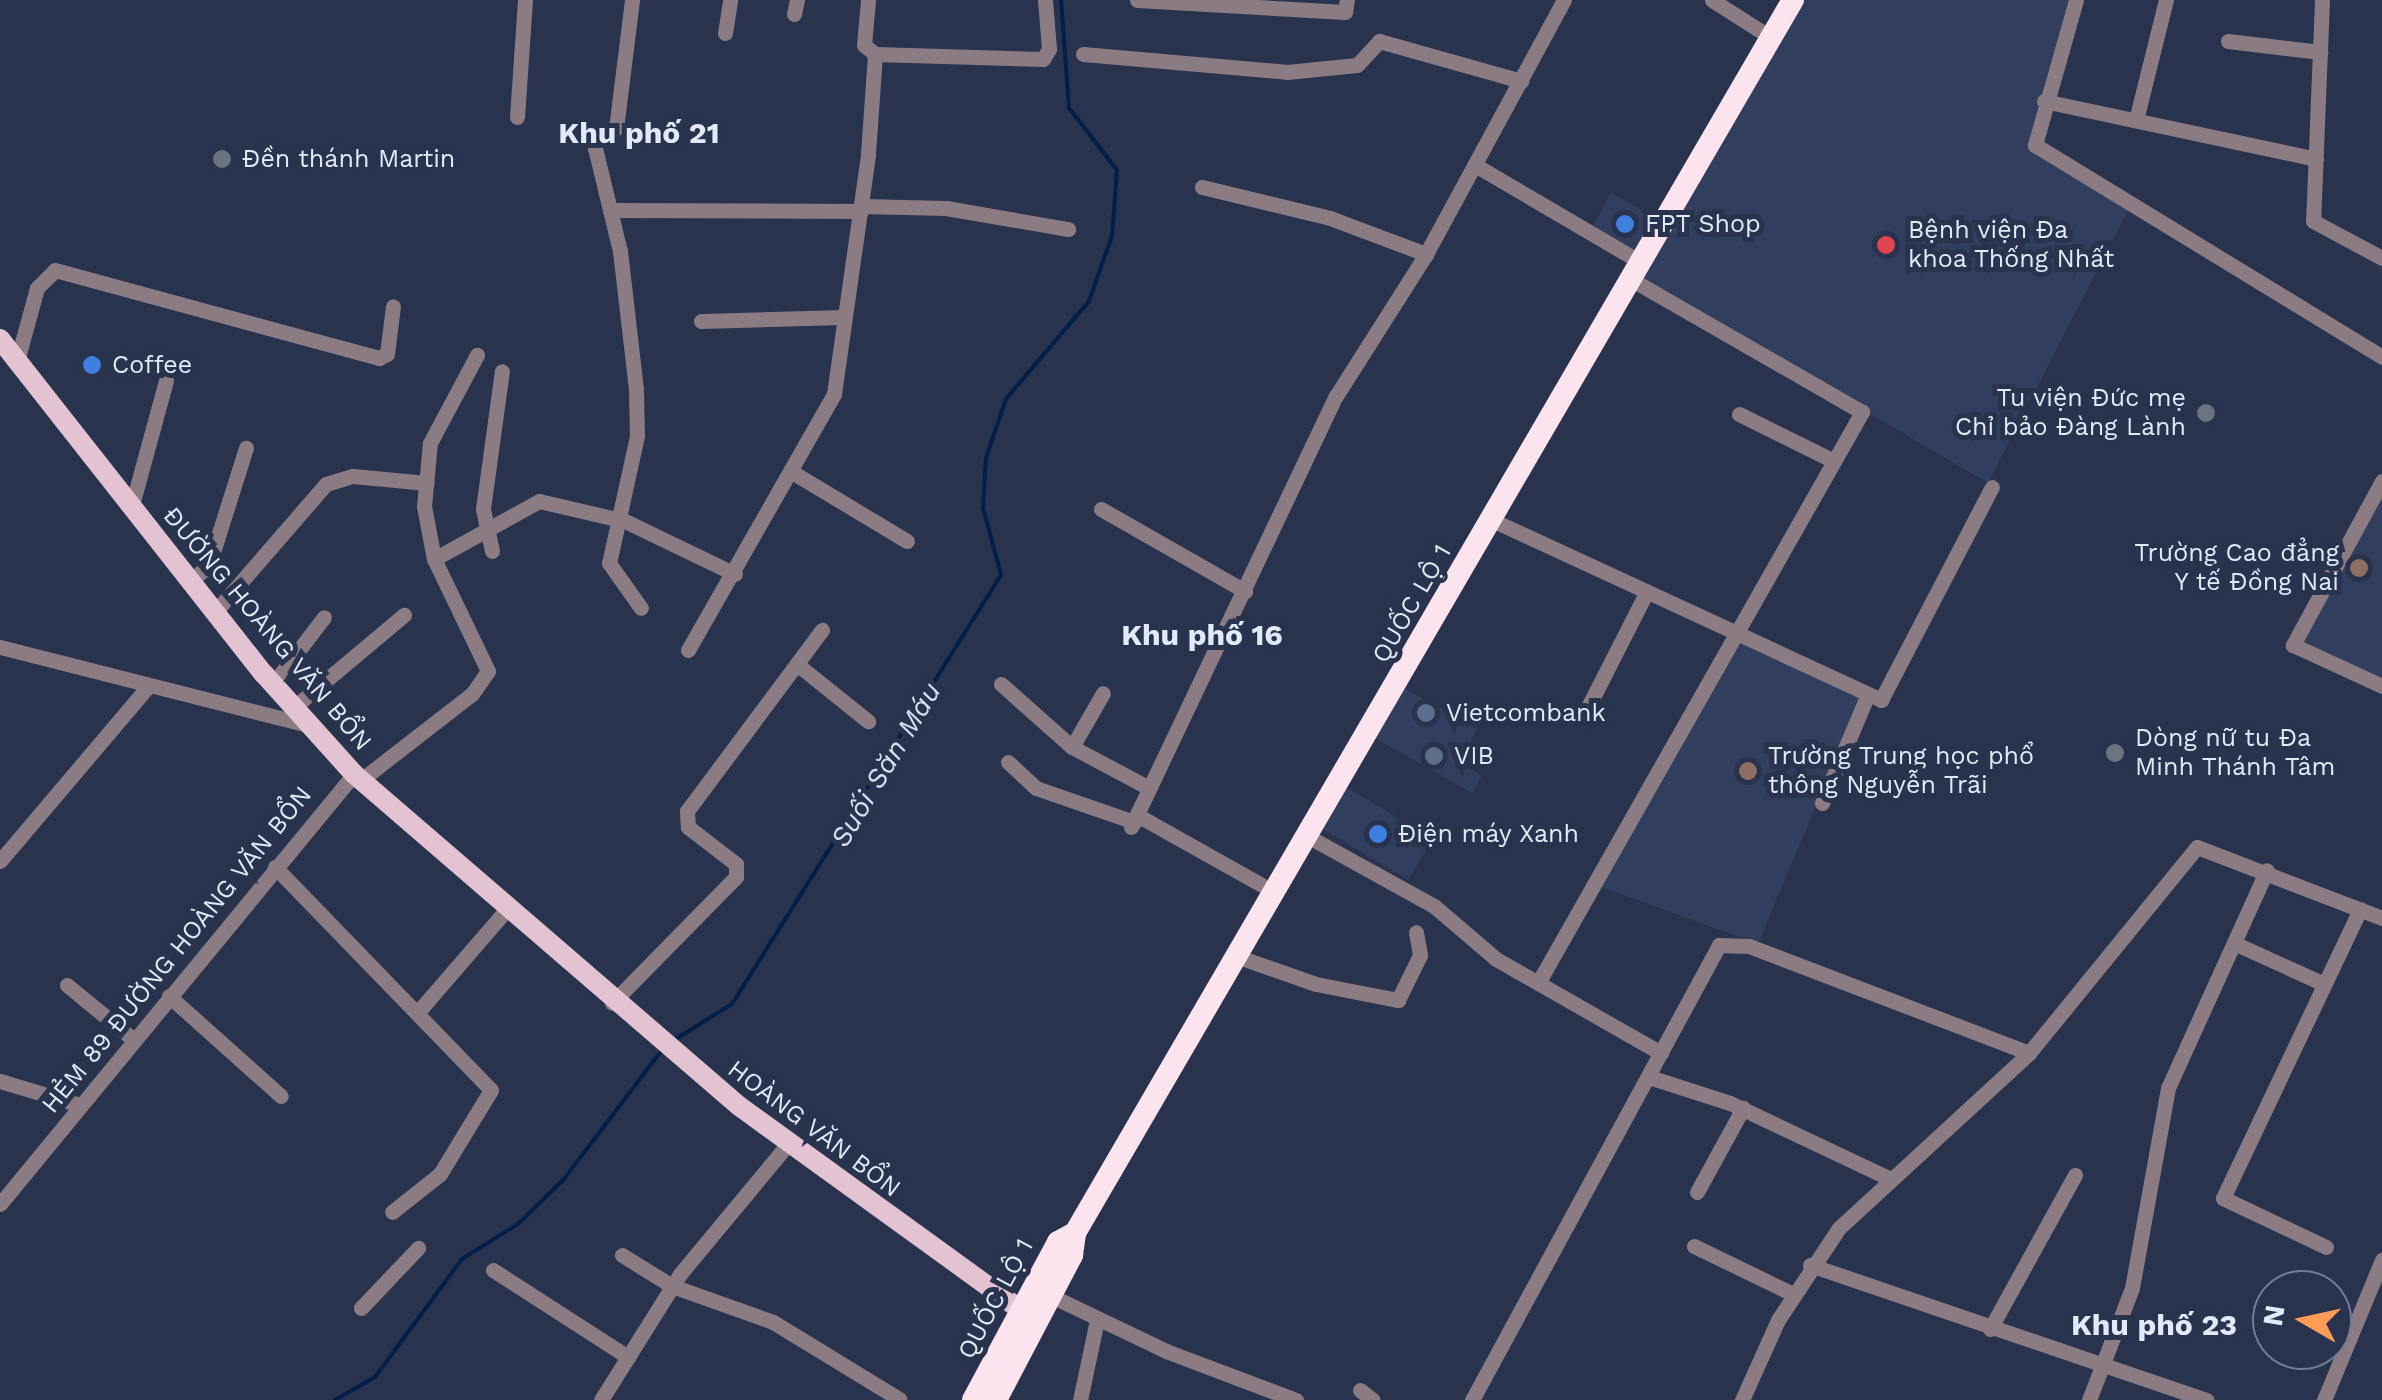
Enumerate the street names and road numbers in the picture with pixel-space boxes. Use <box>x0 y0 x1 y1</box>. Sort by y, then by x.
street label: ĐƯỜNG HOÀNG VĂN BỔN <box>156 501 378 757</box>
street label: QUỐC LỘ 1 <box>1366 539 1458 669</box>
street label: HẺM 89 ĐƯỜNG HOÀNG VĂN BỔN <box>35 780 319 1120</box>
street label: HOÀNG VĂN BỔN <box>721 1054 907 1204</box>
street label: QUỐC LỘ 1 <box>952 1234 1040 1364</box>

